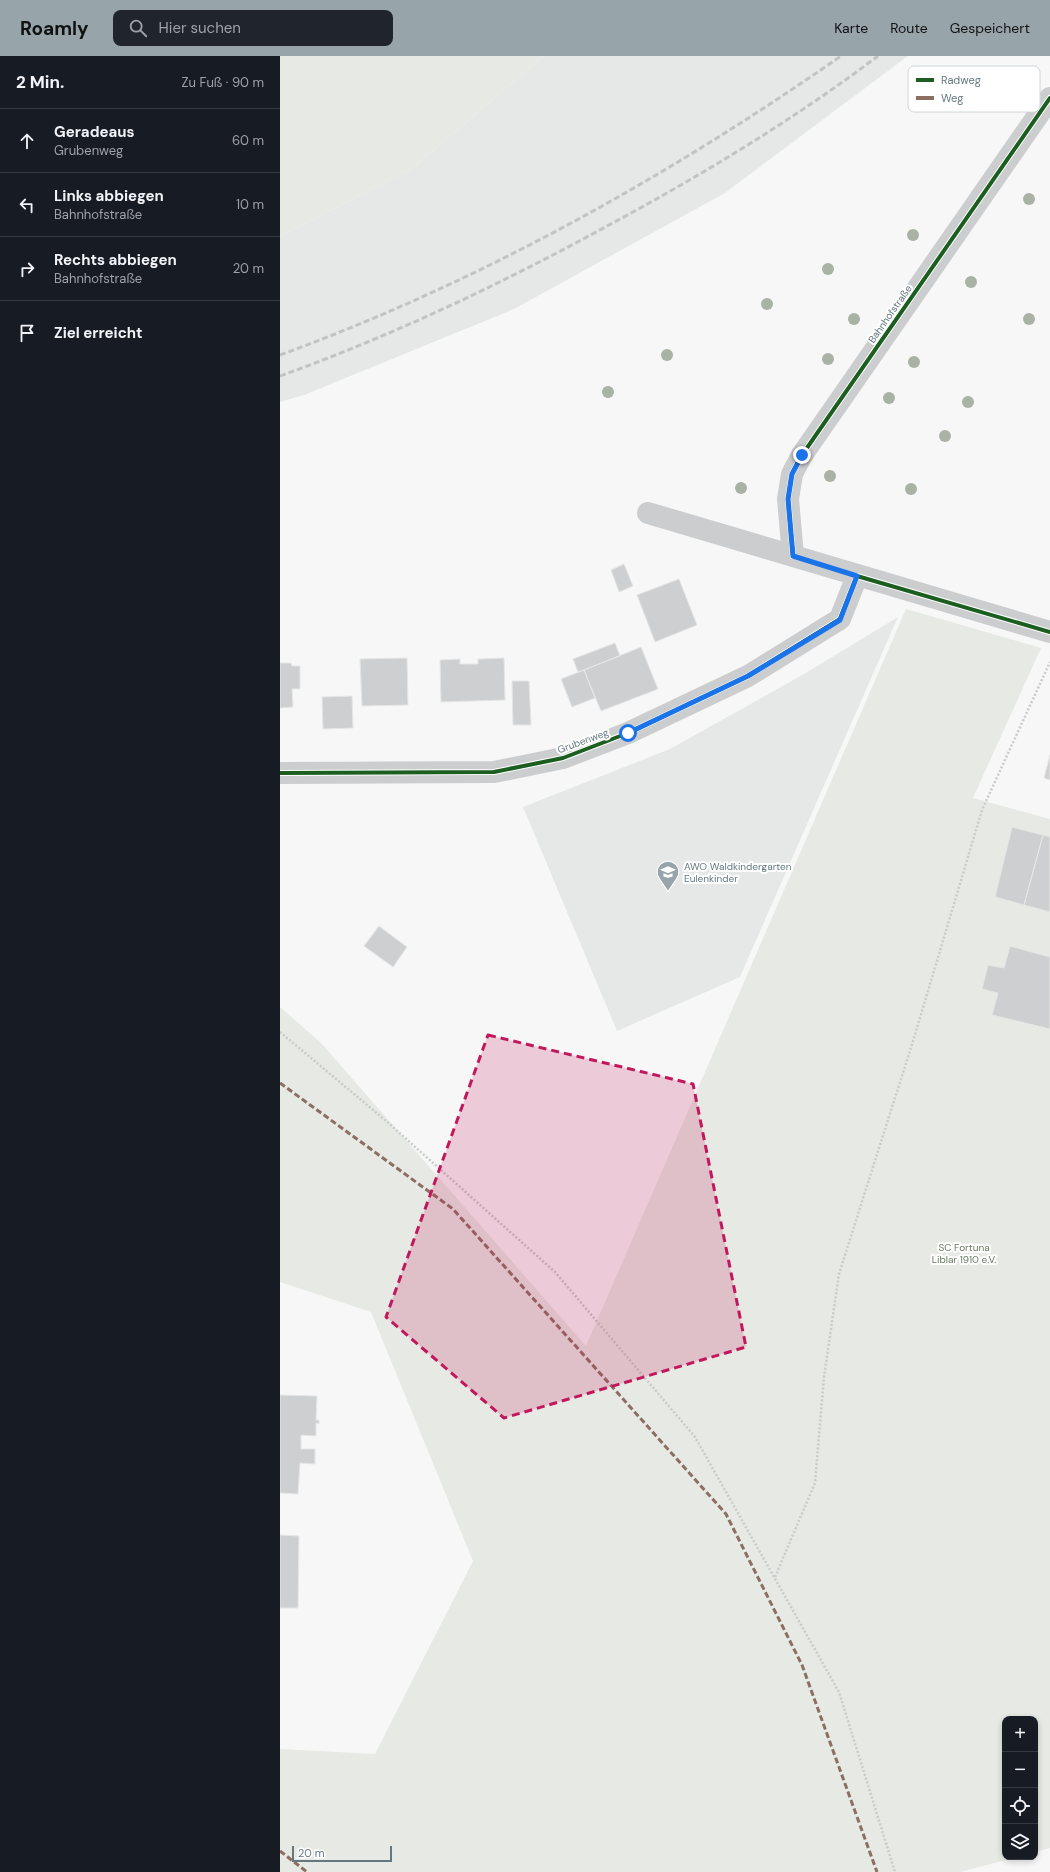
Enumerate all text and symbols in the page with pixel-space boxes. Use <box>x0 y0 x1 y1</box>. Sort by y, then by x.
search box <box>113 10 393 46</box>
text: Roamly <box>20 16 89 41</box>
icon: search <box>127 17 149 39</box>
text: Hier suchen <box>159 18 241 38</box>
text: Karte <box>834 19 868 37</box>
text: Route <box>890 19 928 37</box>
text: Gespeichert <box>950 19 1030 37</box>
legend <box>908 66 1040 112</box>
text: 2 Min. <box>16 71 64 93</box>
text: Radweg <box>941 73 981 87</box>
text: Zu Fuß · 90 m <box>182 74 264 91</box>
text: Weg <box>941 91 963 105</box>
text: Geradeaus <box>54 122 135 142</box>
icon: ahead <box>16 130 38 152</box>
text: 60 m <box>232 132 264 149</box>
text: Grubenweg <box>54 142 123 159</box>
text: Links abbiegen <box>54 186 164 206</box>
icon: left <box>16 194 38 216</box>
text: 10 m <box>236 196 264 213</box>
text: Bahnhofstraße <box>54 206 142 223</box>
text: Rechts abbiegen <box>54 250 177 270</box>
icon: right <box>16 258 38 280</box>
text: 20 m <box>233 260 264 277</box>
text: Bahnhofstraße <box>54 270 142 287</box>
street label: Bahnhofstraße <box>865 282 915 346</box>
icon: arrive <box>16 322 38 344</box>
text: Ziel erreicht <box>54 323 143 343</box>
route end <box>793 446 811 464</box>
route start <box>619 724 637 742</box>
street label: Grubenweg <box>556 726 611 756</box>
school or university icon: AWO Waldkindergarten Eulenkinder <box>655 859 681 892</box>
place label: AWO Waldkindergarten Eulenkinder <box>684 860 792 885</box>
park label: SC Fortuna Liblar 1910 e.V. <box>932 1241 996 1266</box>
map controls <box>1002 1716 1038 1860</box>
button: + <box>1002 1716 1038 1752</box>
button: − <box>1002 1752 1038 1788</box>
button: locate <box>1002 1788 1038 1824</box>
button: layers <box>1002 1824 1038 1860</box>
scale bar <box>292 1844 392 1863</box>
text: 20 m <box>298 1846 324 1860</box>

